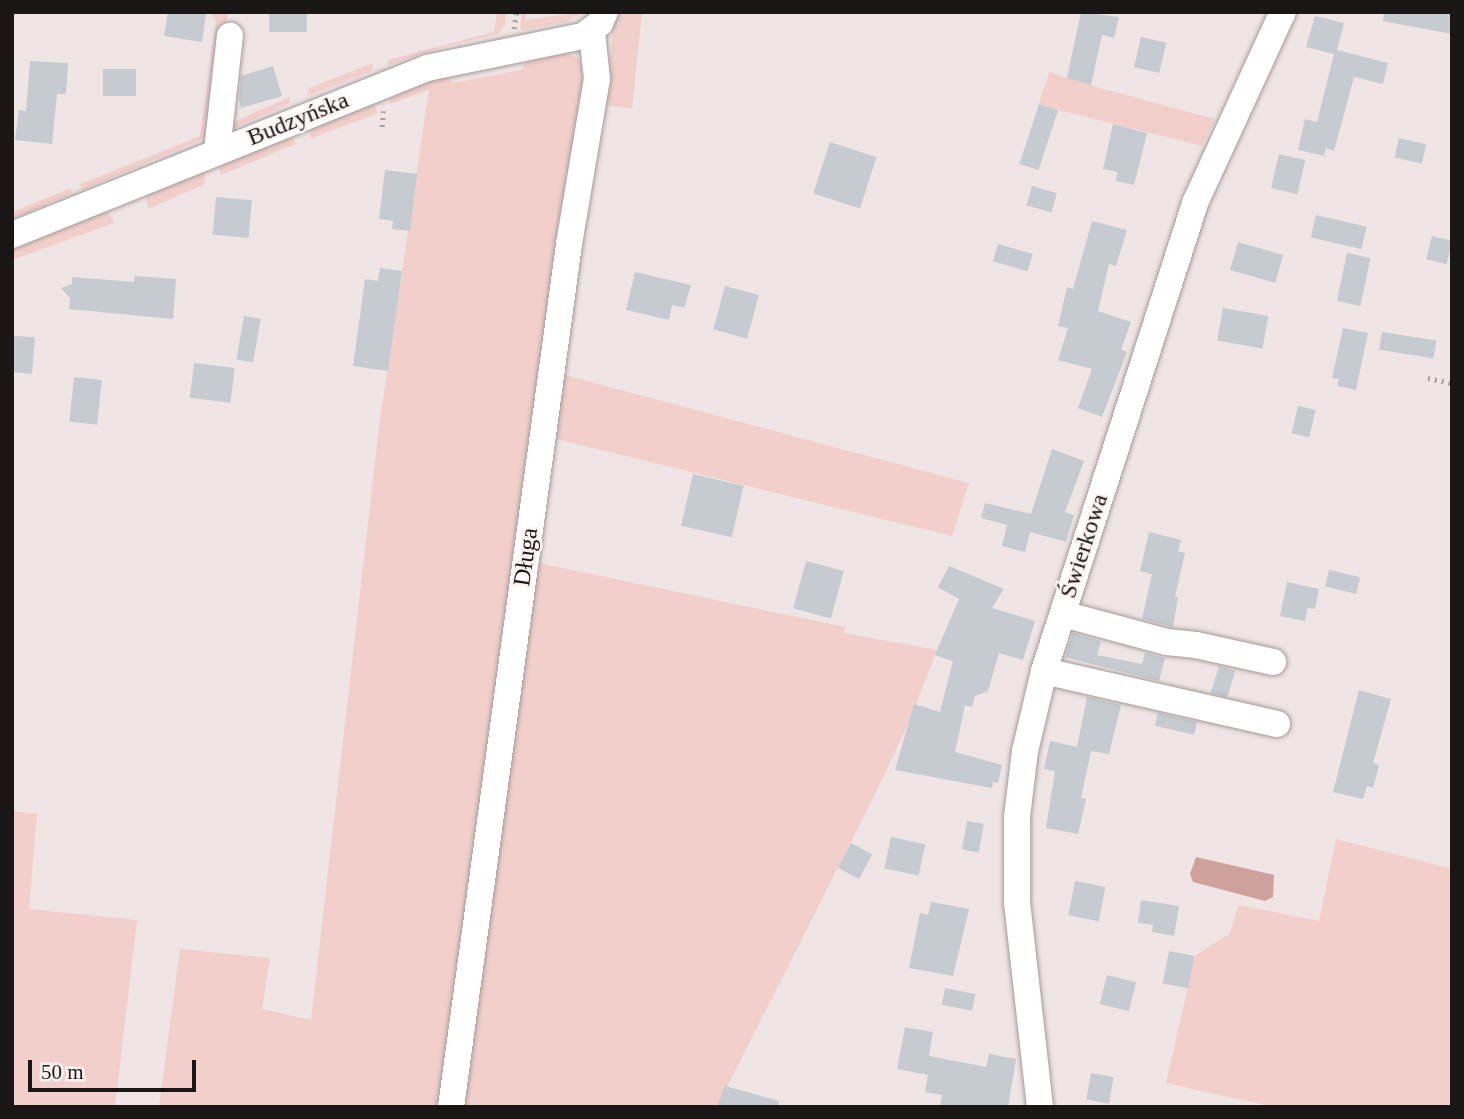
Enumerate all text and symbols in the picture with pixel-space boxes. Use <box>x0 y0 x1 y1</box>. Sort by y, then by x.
street label: Budzyńska <box>243 86 353 152</box>
street label: Świerkowa <box>1054 490 1114 602</box>
street label: Długa <box>508 526 544 588</box>
scale bar <box>32 1046 200 1090</box>
text: 50 m <box>41 1060 84 1084</box>

